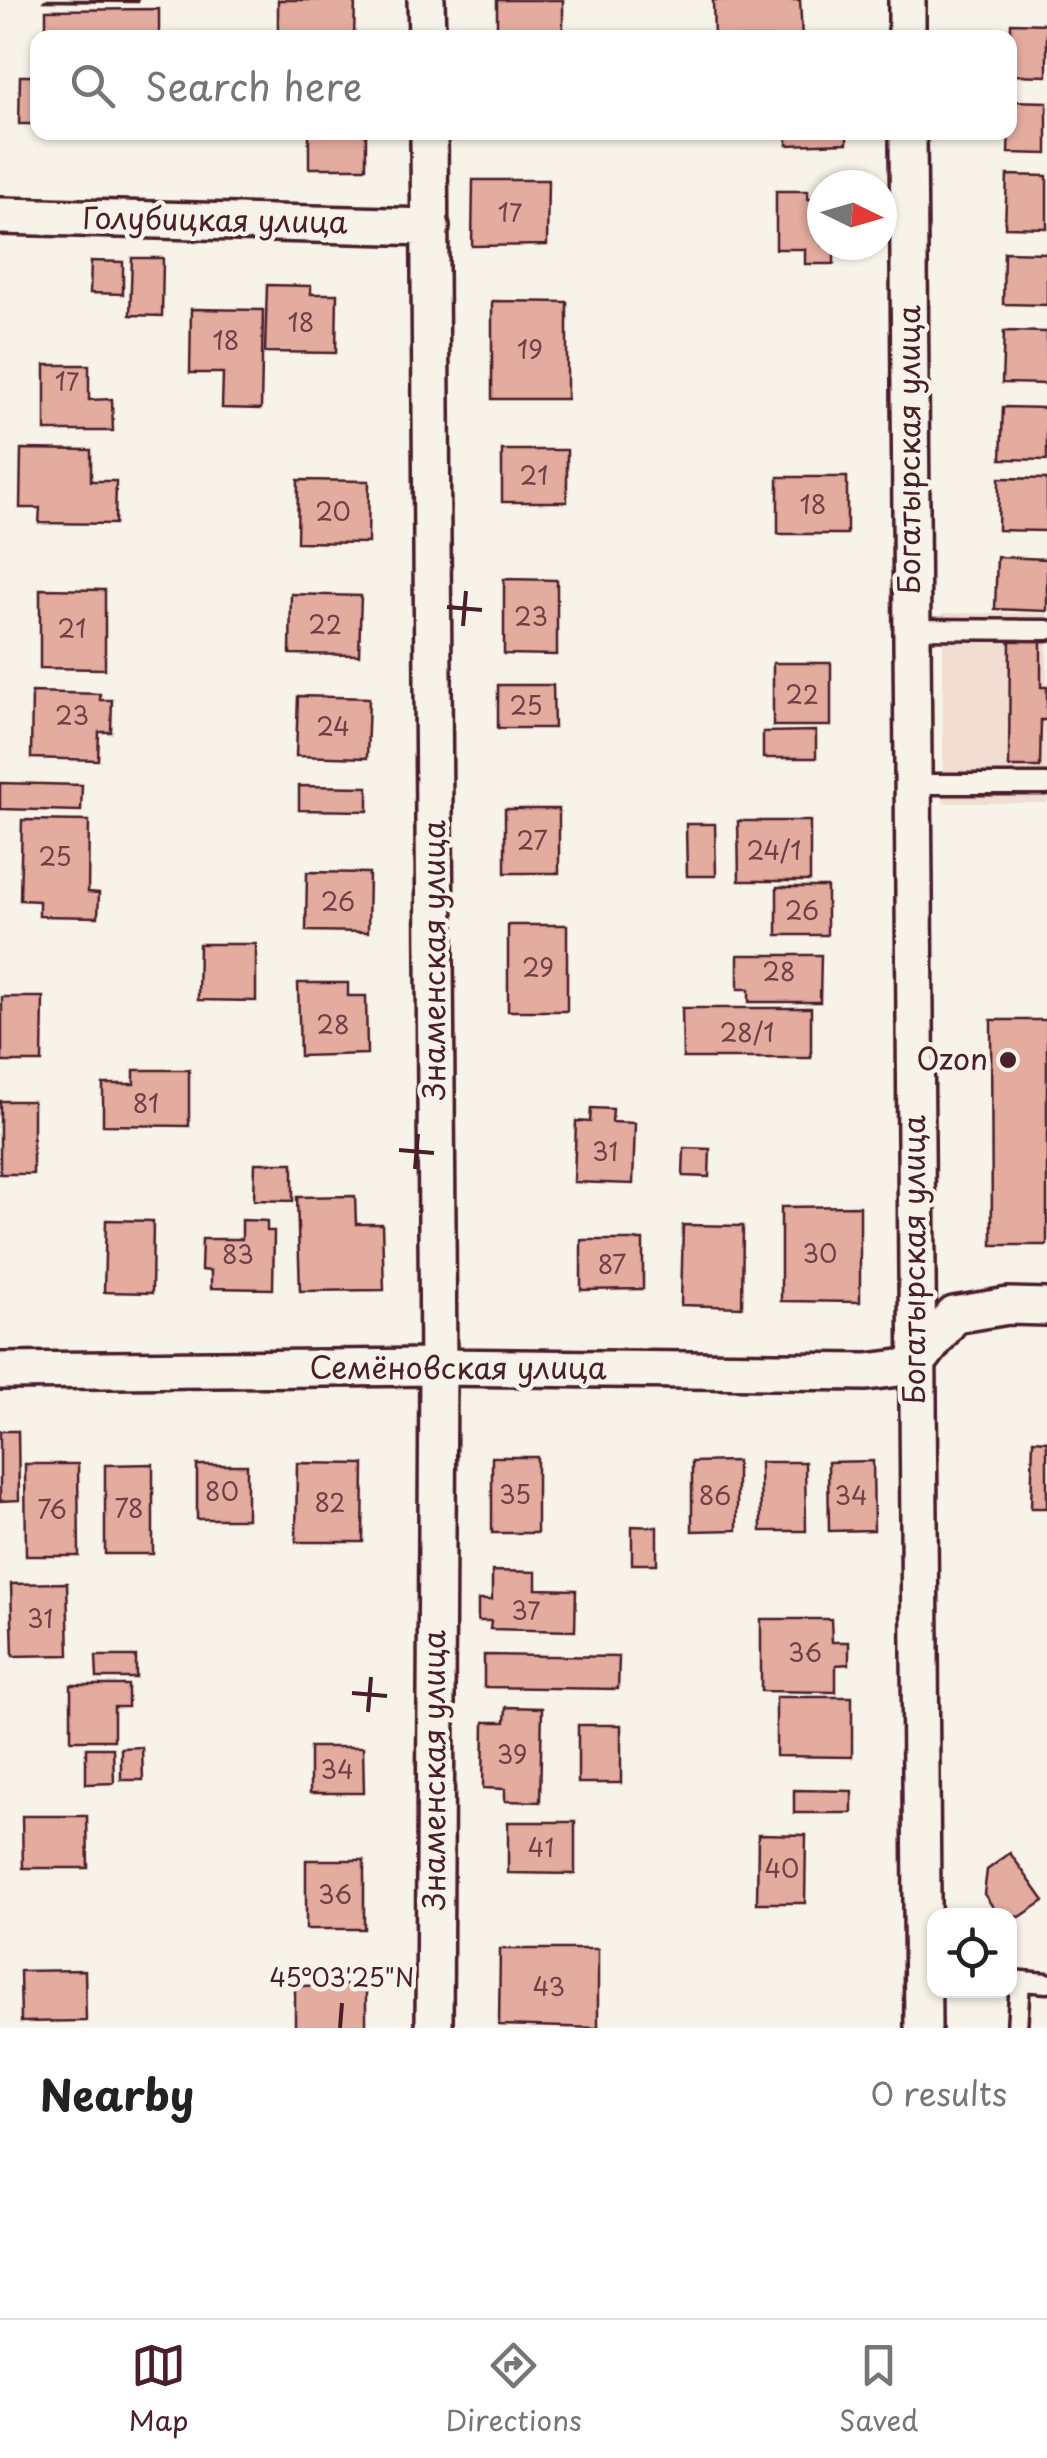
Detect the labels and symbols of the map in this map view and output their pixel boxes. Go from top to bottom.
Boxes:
north arrow [807,170,897,260]
house number: 17 [498,193,522,231]
street label: Голубицкая улица [82,194,348,243]
house number: 18 [288,303,314,341]
street label: Богатырская улица [885,305,930,595]
house number: 18 [213,321,239,359]
house number: 19 [517,330,543,368]
house number: 17 [55,362,79,400]
house number: 21 [520,456,548,494]
house number: 18 [800,485,826,523]
house number: 20 [315,492,351,530]
house number: 23 [514,597,548,635]
house number: 22 [308,605,342,643]
house number: 21 [58,609,86,647]
house number: 22 [785,675,819,713]
house number: 25 [509,686,543,724]
house number: 23 [55,696,89,734]
house number: 24 [316,707,350,745]
street label: Знаменская улица [410,820,455,1101]
house number: 27 [516,821,548,859]
house number: 24/1 [746,831,802,869]
house number: 25 [38,837,72,875]
house number: 26 [321,882,355,920]
house number: 26 [785,891,819,929]
house number: 29 [522,948,554,986]
house number: 28 [762,952,796,990]
house number: 28 [316,1005,350,1043]
house number: 28/1 [720,1013,774,1051]
place label: Ozon [916,1035,988,1080]
marker: Ozon [997,1049,1019,1071]
house number: 81 [133,1084,159,1122]
street label: Богатырская улица [890,1115,935,1405]
house number: 31 [592,1132,618,1170]
house number: 30 [803,1234,837,1272]
house number: 83 [222,1235,254,1273]
house number: 87 [598,1245,626,1283]
street label: Семёновская улица [309,1344,607,1389]
house number: 80 [205,1472,239,1510]
house number: 35 [499,1475,531,1513]
house number: 86 [699,1476,731,1514]
house number: 34 [834,1476,868,1514]
house number: 82 [314,1483,346,1521]
house number: 78 [114,1489,144,1527]
house number: 76 [37,1490,67,1528]
house number: 37 [511,1591,541,1629]
house number: 31 [27,1599,53,1637]
street label: Знаменская улица [410,1630,455,1911]
house number: 36 [788,1633,822,1671]
house number: 39 [497,1735,527,1773]
house number: 34 [320,1750,354,1788]
house number: 41 [528,1828,554,1866]
house number: 40 [765,1849,799,1887]
house number: 36 [318,1875,352,1913]
text: 45°03'25"N [270,1958,414,1996]
house number: 43 [533,1967,565,2005]

